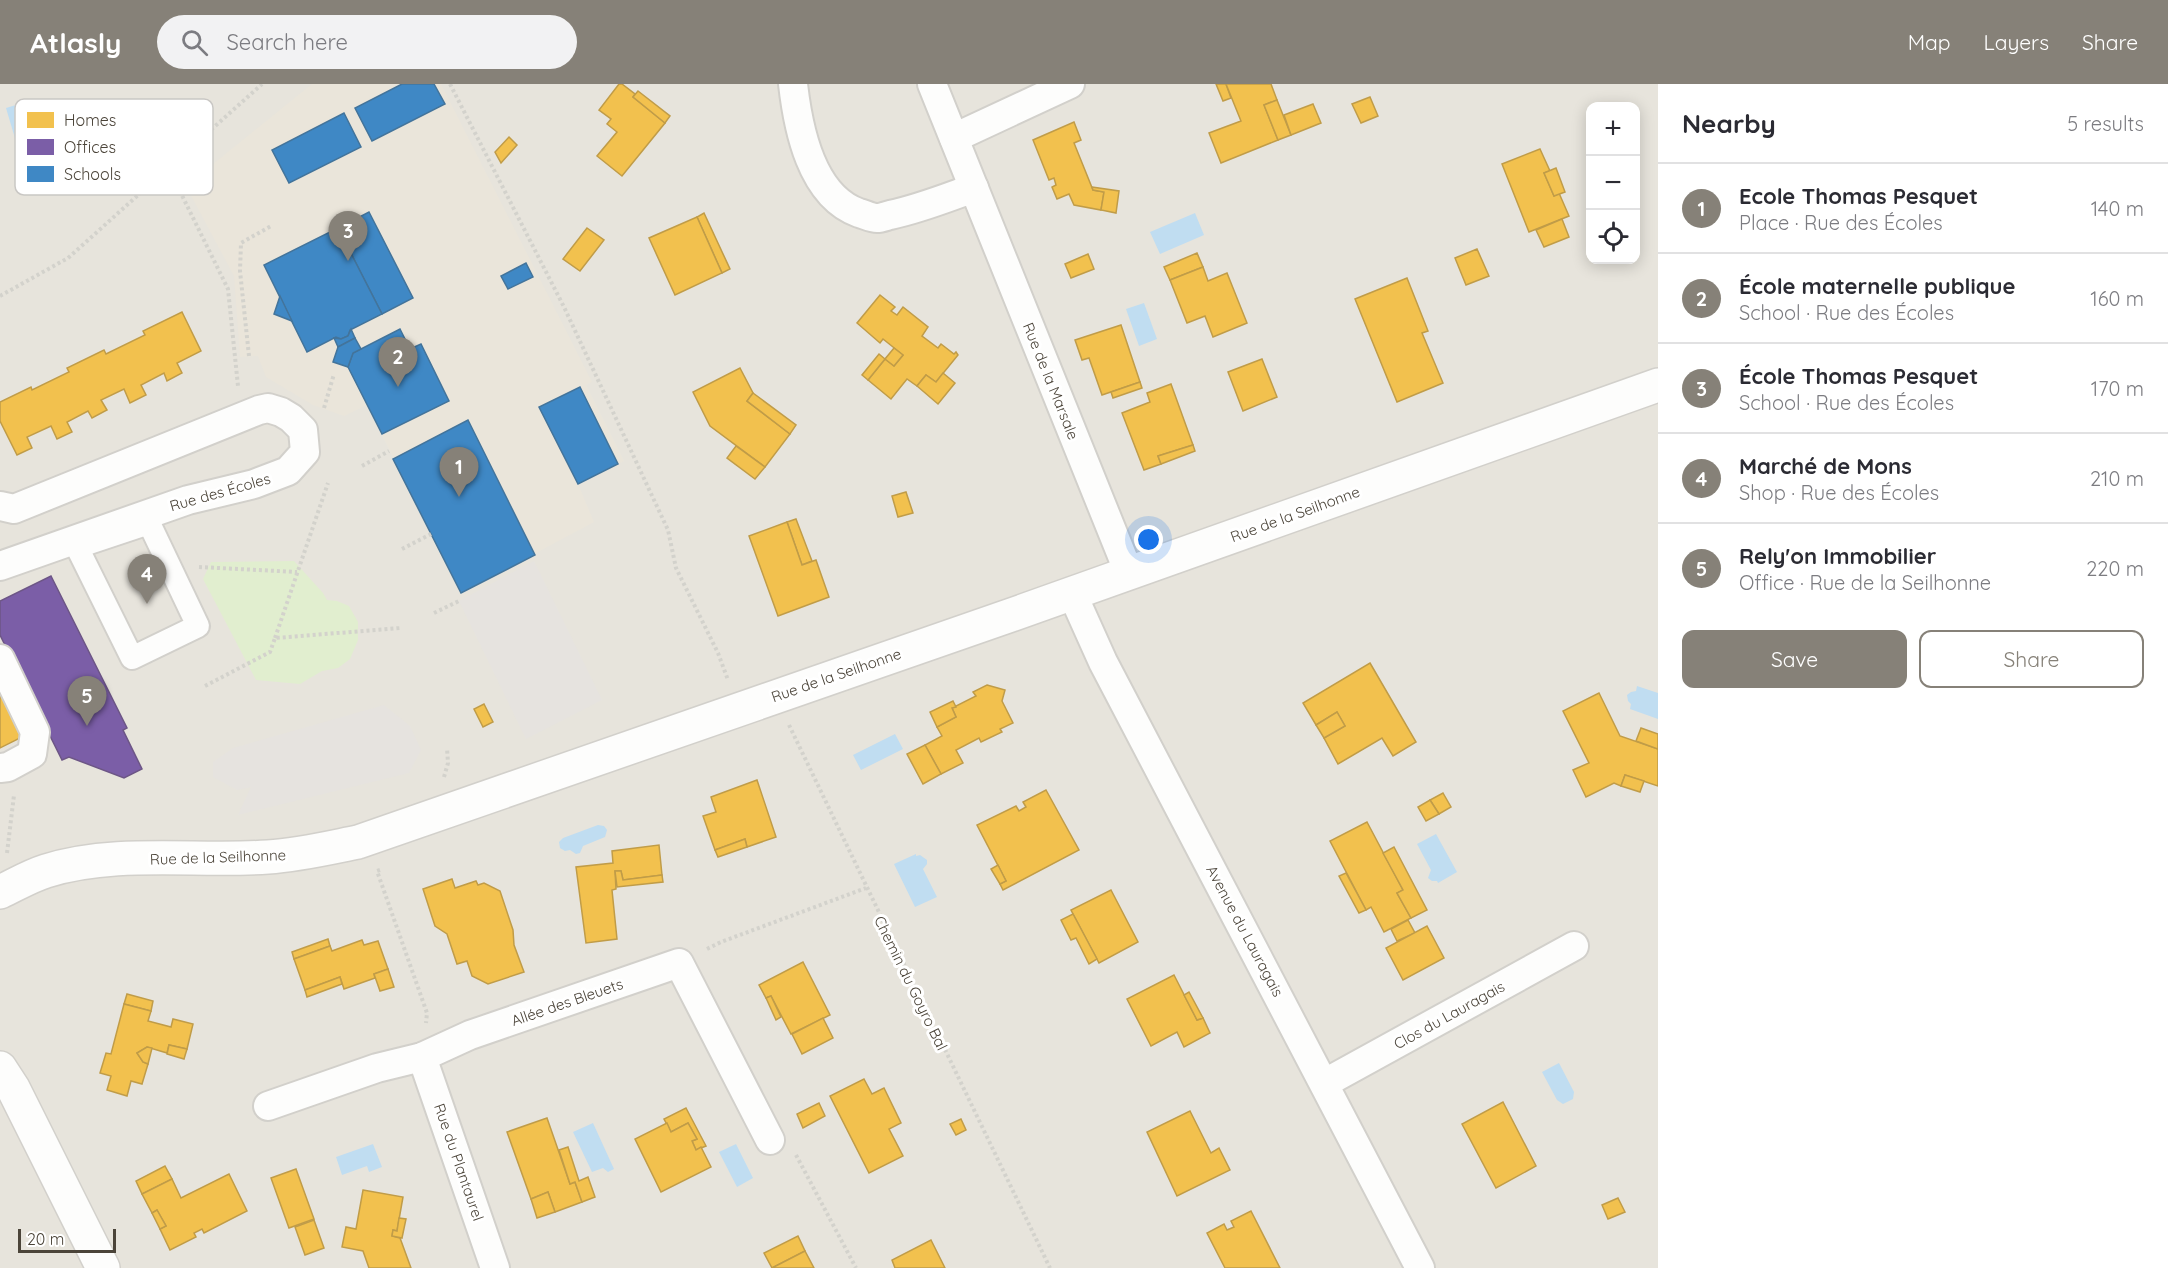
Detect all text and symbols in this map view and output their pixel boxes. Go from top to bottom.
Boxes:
search box [157,15,577,69]
text: Atlasly [30,25,121,60]
icon: search [178,26,211,59]
text: Search here [226,28,348,56]
text: Map [1908,29,1951,55]
text: Layers [1984,29,2049,55]
text: Share [2082,29,2138,55]
legend [15,99,213,195]
map controls [1586,102,1640,264]
button: + [1586,102,1640,156]
text: Nearby [1682,107,1776,140]
text: Homes [64,110,116,130]
text: 5 results [2067,111,2144,136]
text: Offices [64,137,116,157]
button: − [1586,156,1640,210]
text: Schools [64,164,121,184]
text: Ecole Thomas Pesquet [1739,182,1978,210]
text: 1 [1698,196,1705,221]
text: 140 m [2091,196,2144,221]
button: locate [1586,210,1640,264]
text: Place · Rue des Écoles [1739,210,1943,235]
pin: 3 [328,212,368,261]
text: École maternelle publique [1739,272,2015,300]
text: 2 [1696,286,1707,311]
text: 160 m [2090,286,2144,311]
text: School · Rue des Écoles [1739,300,1954,325]
street label: Rue de la Marsale [1019,320,1083,442]
pin: 2 [378,338,418,387]
text: École Thomas Pesquet [1739,362,1978,390]
text: 3 [1696,376,1707,401]
text: 170 m [2091,376,2144,401]
text: School · Rue des Écoles [1739,390,1954,415]
pin: 1 [440,448,478,497]
text: Marché de Mons [1739,452,1912,480]
text: 4 [1696,466,1707,491]
text: 210 m [2090,466,2144,491]
street label: Rue des Écoles [167,469,273,515]
text: Shop · Rue des Écoles [1739,480,1939,505]
street label: Rue de la Seilhonne [1228,482,1362,546]
your location [1134,525,1163,554]
text: Rely'on Immobilier [1739,542,1936,570]
pin: 4 [128,554,166,604]
text: 5 [1696,556,1707,581]
text: 220 m [2086,556,2144,581]
text: Office · Rue de la Seilhonne [1739,570,1991,595]
button: Save [1682,630,1907,688]
button: Share [1919,630,2144,688]
street label: Rue de la Seilhonne [768,644,904,706]
pin: 5 [68,676,106,726]
street label: Rue de la Seilhonne [150,845,286,869]
street label: Avenue du Lauragais [1202,862,1288,1000]
street label: Chemin du Goyro Bal [870,913,952,1053]
street label: Allée des Bleuets [509,974,625,1030]
street label: Clos du Lauragais [1390,977,1508,1053]
street label: Rue du Plantaurel [430,1101,488,1223]
scale bar [18,1226,116,1254]
text: 20 m [27,1229,64,1249]

